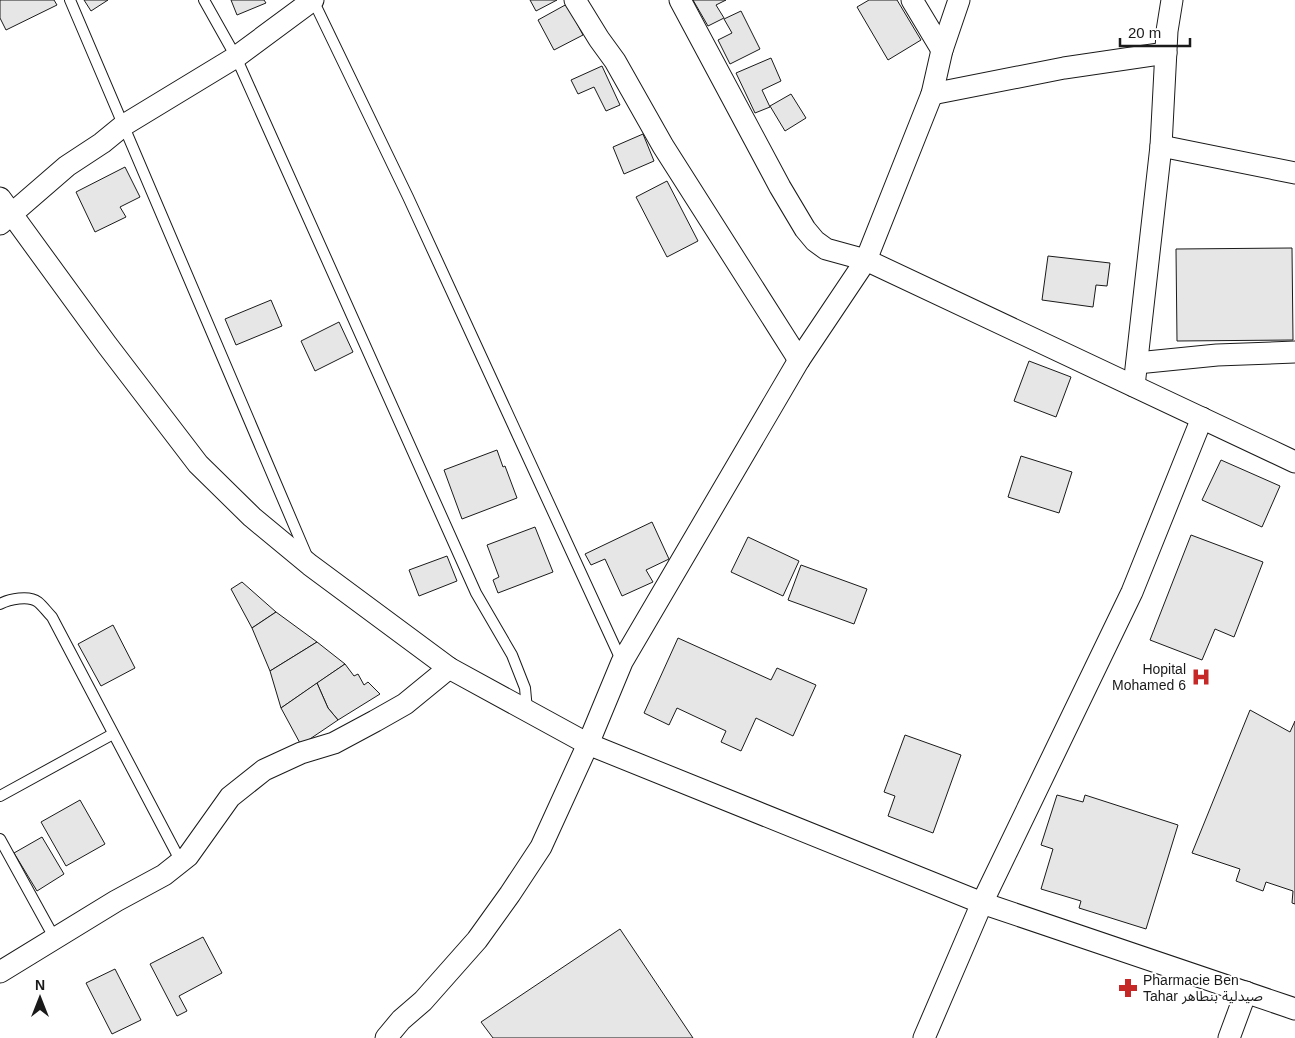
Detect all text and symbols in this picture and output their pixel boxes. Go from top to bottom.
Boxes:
scale bar [1120,15,1190,47]
text: 20 m [1128,24,1161,41]
place label: Hopital Mohamed 6 [1112,661,1186,693]
hospital icon: Hopital Mohamed 6 [1190,666,1212,688]
place label: Pharmacie Ben Tahar صيدلية بنطاهر [1143,972,1263,1005]
north arrow [15,973,65,1023]
text: N [35,977,45,993]
pharmacy icon: Pharmacie Ben Tahar صيدلية بنطاهر [1117,977,1139,999]

